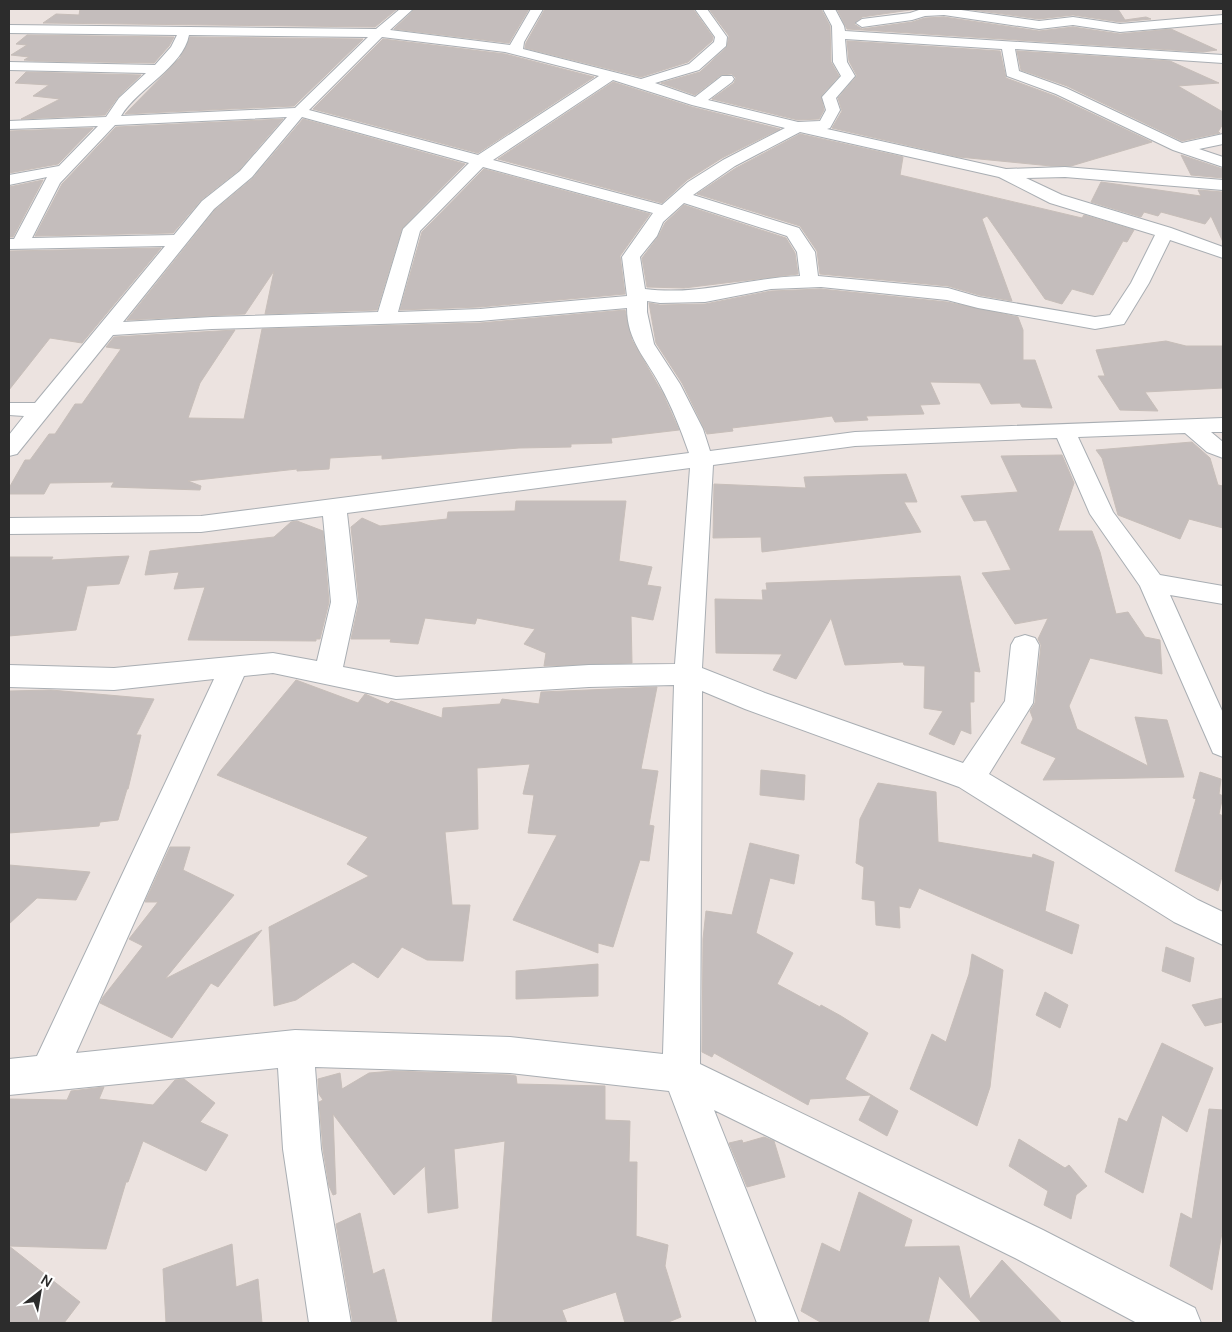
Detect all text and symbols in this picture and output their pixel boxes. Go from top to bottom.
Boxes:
north arrow [15,1267,65,1317]
text: N [38,1270,56,1291]

